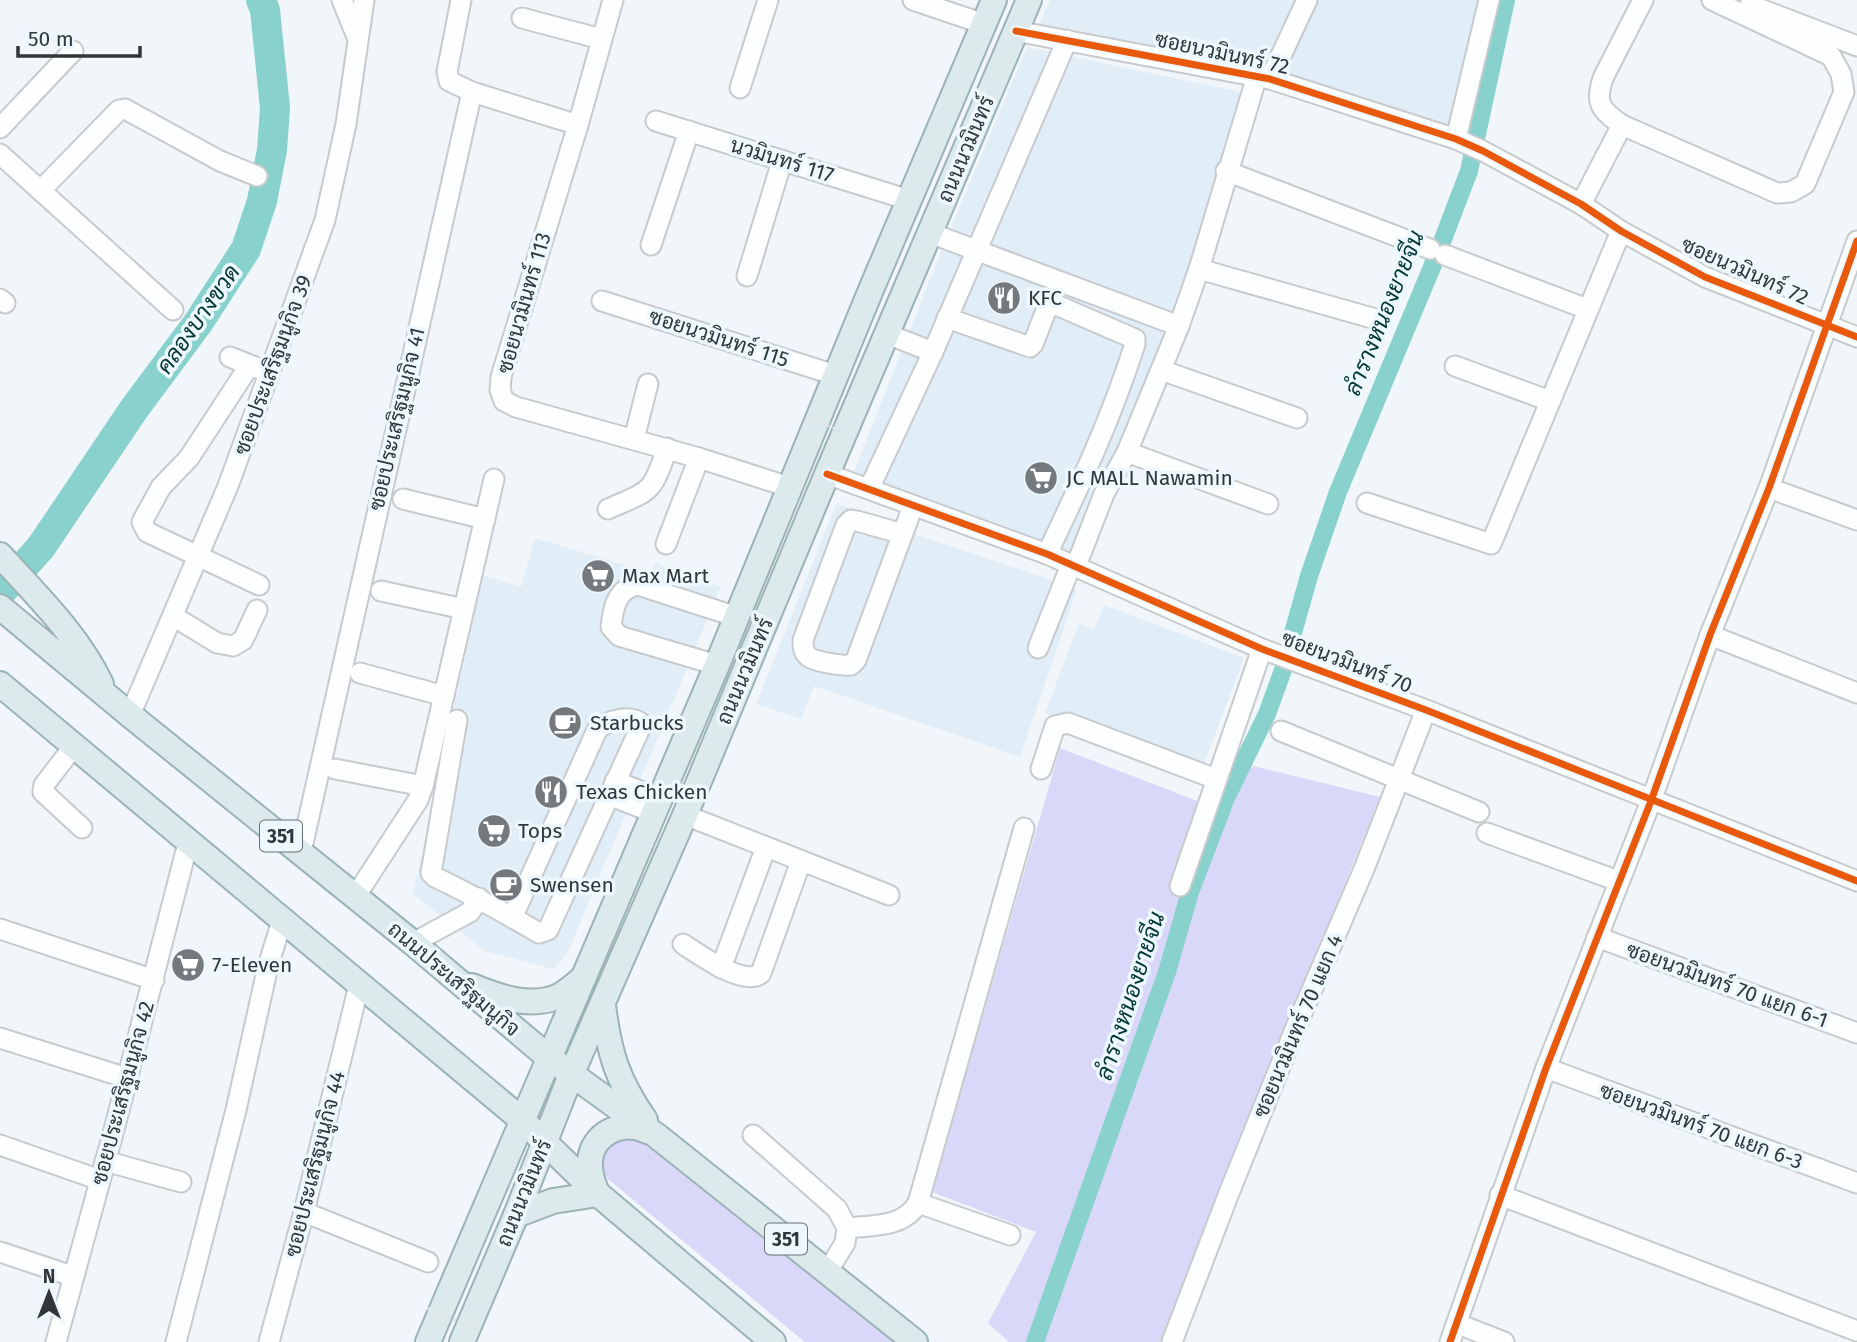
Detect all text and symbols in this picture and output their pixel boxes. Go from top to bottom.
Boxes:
scale bar [18,14,140,58]
street label: ซอยนวมินทร์ 72 [1152,25,1292,80]
text: 50 m [28,26,74,52]
street label: ถนนนวมินทร์ [931,91,1000,206]
street label: นวมินทร์ 117 [727,131,837,188]
water label: ลำรางหนองยายจีน [1337,226,1430,400]
street label: ซอยนวมินทร์ 113 [490,229,557,377]
street label: ซอยนวมินทร์ 72 [1677,230,1813,311]
water label: คลองบางขวด [150,259,246,379]
street label: ซอยประเสริฐมนูกิจ 39 [228,272,319,459]
restaurant icon: KFC [985,279,1023,317]
place label: KFC [1028,285,1062,311]
street label: ซอยนวมินทร์ 115 [646,302,793,373]
street label: ซอยประเสริฐมนูกิจ 41 [363,325,433,514]
supermarket icon: JC MALL Nawamin [1022,459,1060,497]
place label: JC MALL Nawamin [1066,465,1233,491]
supermarket icon: Max Mart [579,557,617,595]
place label: Max Mart [622,563,709,589]
street label: ถนนนวมินทร์ [710,613,779,728]
street label: ซอยนวมินทร์ 70 [1278,624,1416,699]
cafe icon: Starbucks [546,704,584,742]
place label: Starbucks [590,710,684,736]
restaurant icon: Texas Chicken [532,773,570,811]
place label: Texas Chicken [576,779,708,805]
supermarket icon: Tops [475,812,513,850]
place label: Tops [518,818,562,844]
road number: 351 [260,820,302,852]
cafe icon: Swensen [487,866,525,904]
place label: Swensen [530,872,614,898]
water label: ลำรางหนองยายจีน [1089,908,1171,1084]
street label: ถนนประเสริฐมนูกิจ [381,916,525,1043]
street label: ซอยนวมินทร์ 70 แยก 4 [1247,930,1348,1122]
street label: ซอยนวมินทร์ 70 แยก 6-1 [1623,935,1832,1034]
supermarket icon: 7-Eleven [169,946,207,984]
place label: 7-Eleven [212,952,292,978]
street label: ซอยประเสริฐมนูกิจ 42 [86,998,162,1188]
street label: ซอยประเสริฐมนูกิจ 44 [279,1068,353,1260]
street label: ซอยนวมินทร์ 70 แยก 6-3 [1596,1076,1806,1175]
street label: ถนนนวมินทร์ [490,1135,557,1250]
road number: 351 [765,1224,807,1254]
north arrow [14,1258,84,1328]
text: N [43,1265,55,1288]

